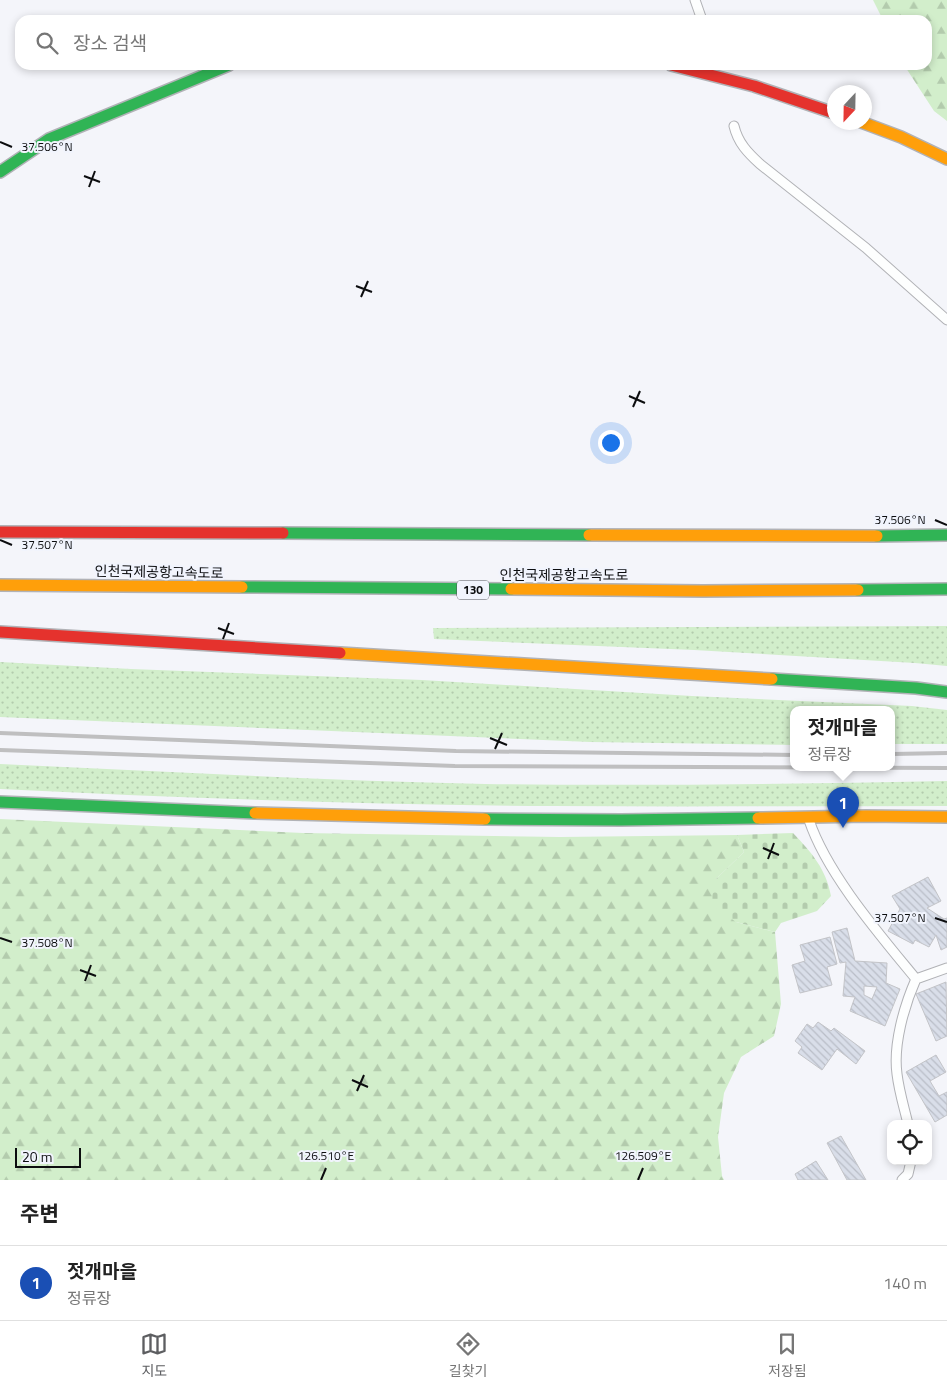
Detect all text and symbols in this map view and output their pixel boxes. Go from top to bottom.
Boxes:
search box [15,15,932,70]
text: 장소 검색 [73,28,147,57]
icon: search [33,29,61,57]
north arrow [827,85,872,130]
text: 37.506°N [21,137,73,156]
your location [598,430,624,456]
text: 37.506°N [874,510,926,529]
text: 37.507°N [21,535,73,554]
street label: 인천국제공항고속도로 [94,560,224,583]
street label: 인천국제공항고속도로 [500,564,629,585]
road number: 130 [457,580,489,600]
popup [790,706,895,771]
text: 젓개마을 [808,712,877,741]
text: 정류장 [808,742,852,766]
pin: 1 [827,787,859,828]
text: 37.507°N [874,908,926,927]
text: 37.508°N [21,933,73,952]
map controls [887,1120,932,1165]
button: locate [887,1120,932,1165]
scale bar [15,1145,81,1168]
text: 20 m [22,1146,52,1167]
text: 126.510°E [298,1146,354,1165]
text: 126.509°E [615,1146,671,1165]
text: 주변 [20,1197,59,1229]
text: 젓개마을 [67,1256,137,1285]
text: 1 [32,1271,40,1295]
text: 140 m [883,1271,927,1295]
text: 정류장 [67,1286,111,1310]
tab: 지도 [140,1330,168,1381]
tab: 길찾기 [449,1330,487,1381]
tab: 저장됨 [768,1330,807,1381]

